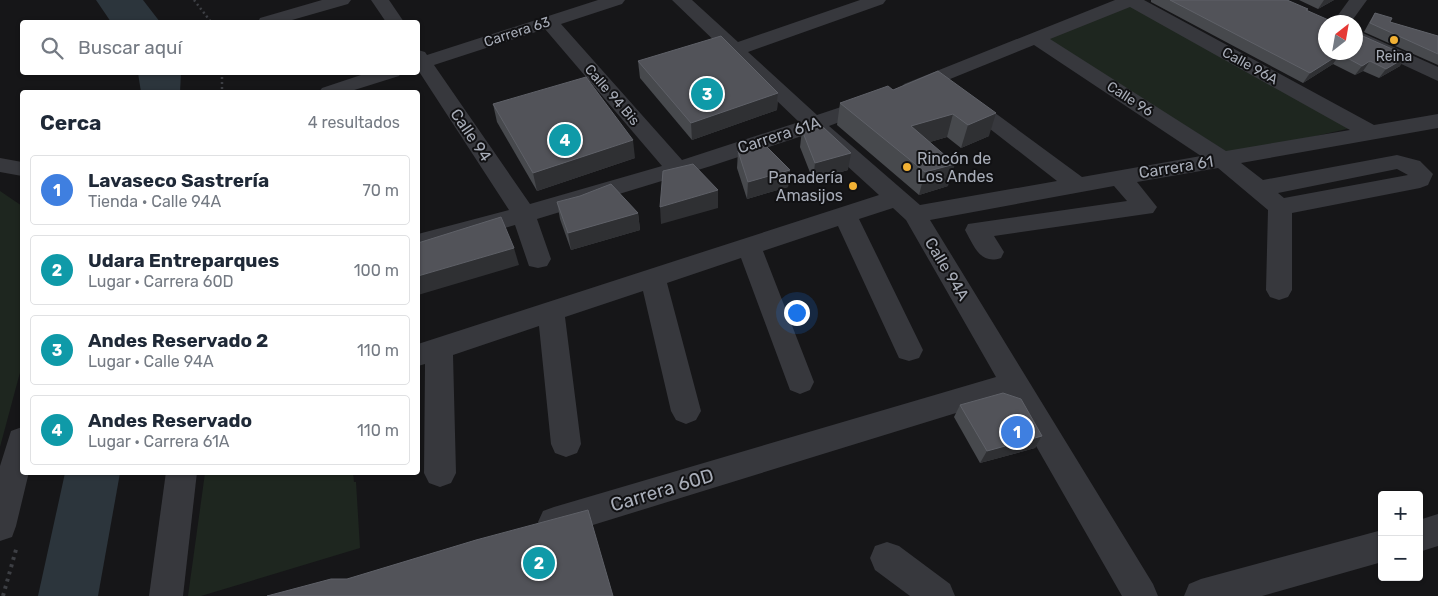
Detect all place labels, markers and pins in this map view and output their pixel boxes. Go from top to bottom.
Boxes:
marker: Reina [1388,34,1400,46]
place label: Reina [1376,48,1412,65]
pin: 3 [691,75,723,113]
pin: 4 [549,121,581,159]
place label: Rincón de Los Andes [917,149,994,186]
marker: Rincón de Los Andes [901,161,913,173]
place label: Panadería Amasijos [768,168,843,205]
marker: Panadería Amasijos [847,180,859,192]
pin: 1 [1001,413,1033,451]
pin: 2 [523,544,555,582]

